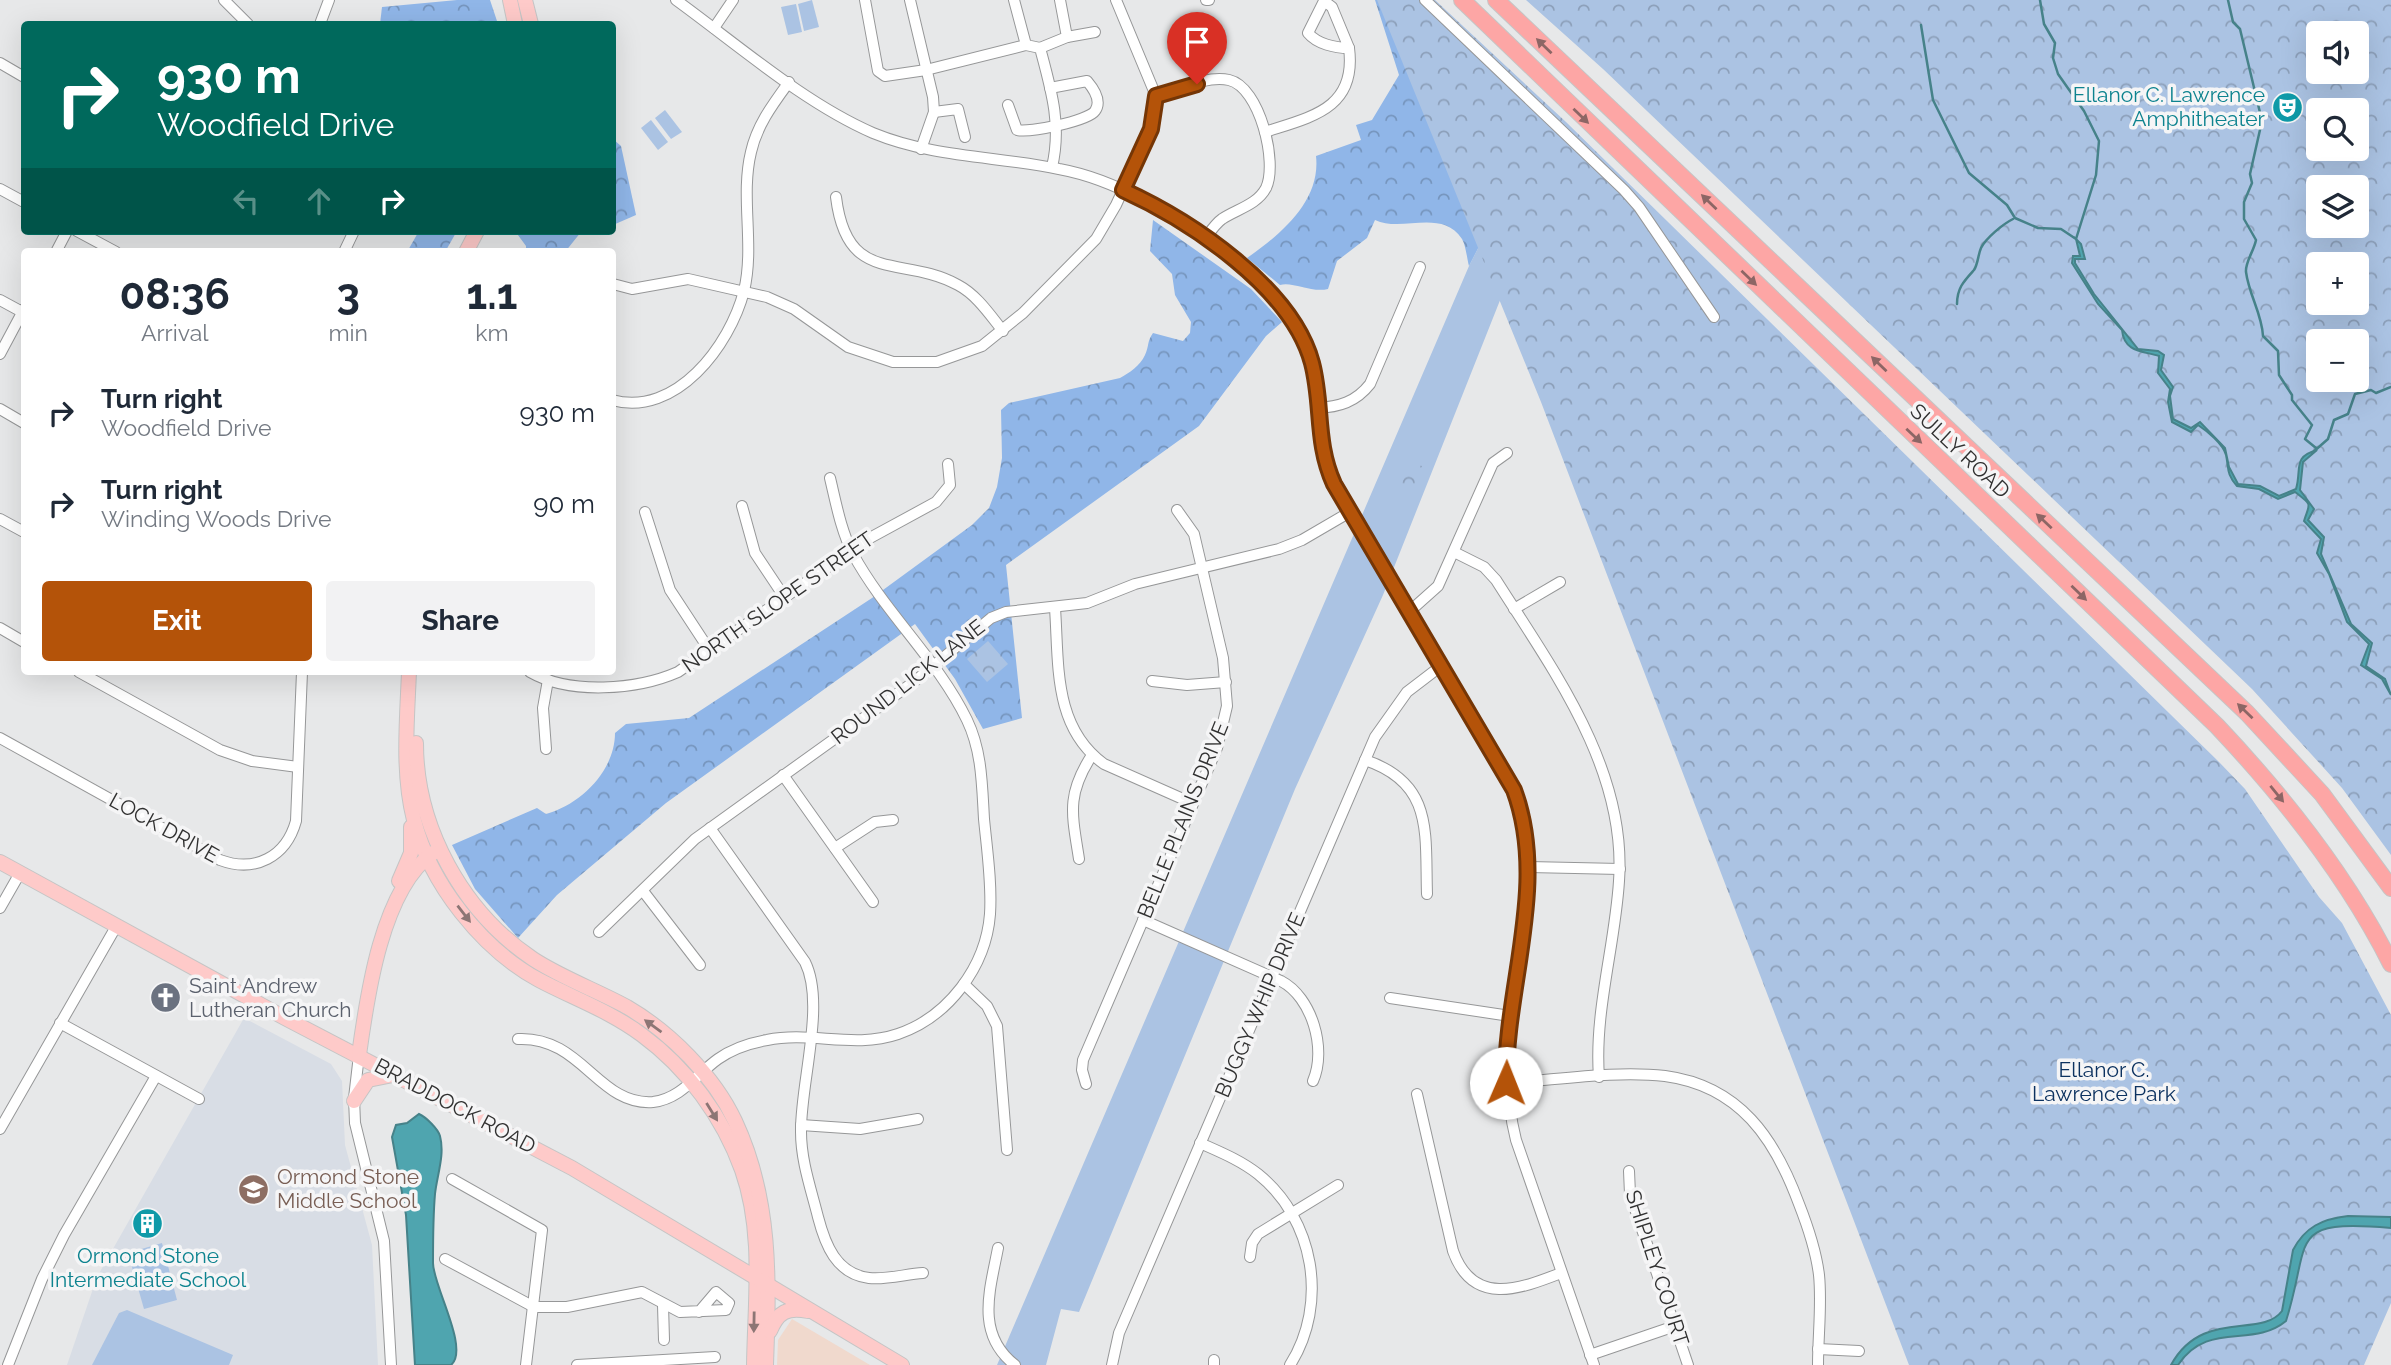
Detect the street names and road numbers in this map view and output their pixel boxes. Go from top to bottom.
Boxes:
street label: SULLY ROAD [1905,398,2015,503]
street label: NORTH SLOPE STREET [677,526,878,677]
street label: ROUND LICK LANE [826,614,989,749]
street label: BELLE PLAINS DRIVE [1132,718,1233,922]
street label: LOCK DRIVE [105,787,223,868]
street label: BUGGY WHIP DRIVE [1209,909,1310,1101]
street label: BRADDOCK ROAD [370,1053,540,1159]
street label: SHIPLEY COURT [1621,1187,1694,1349]

